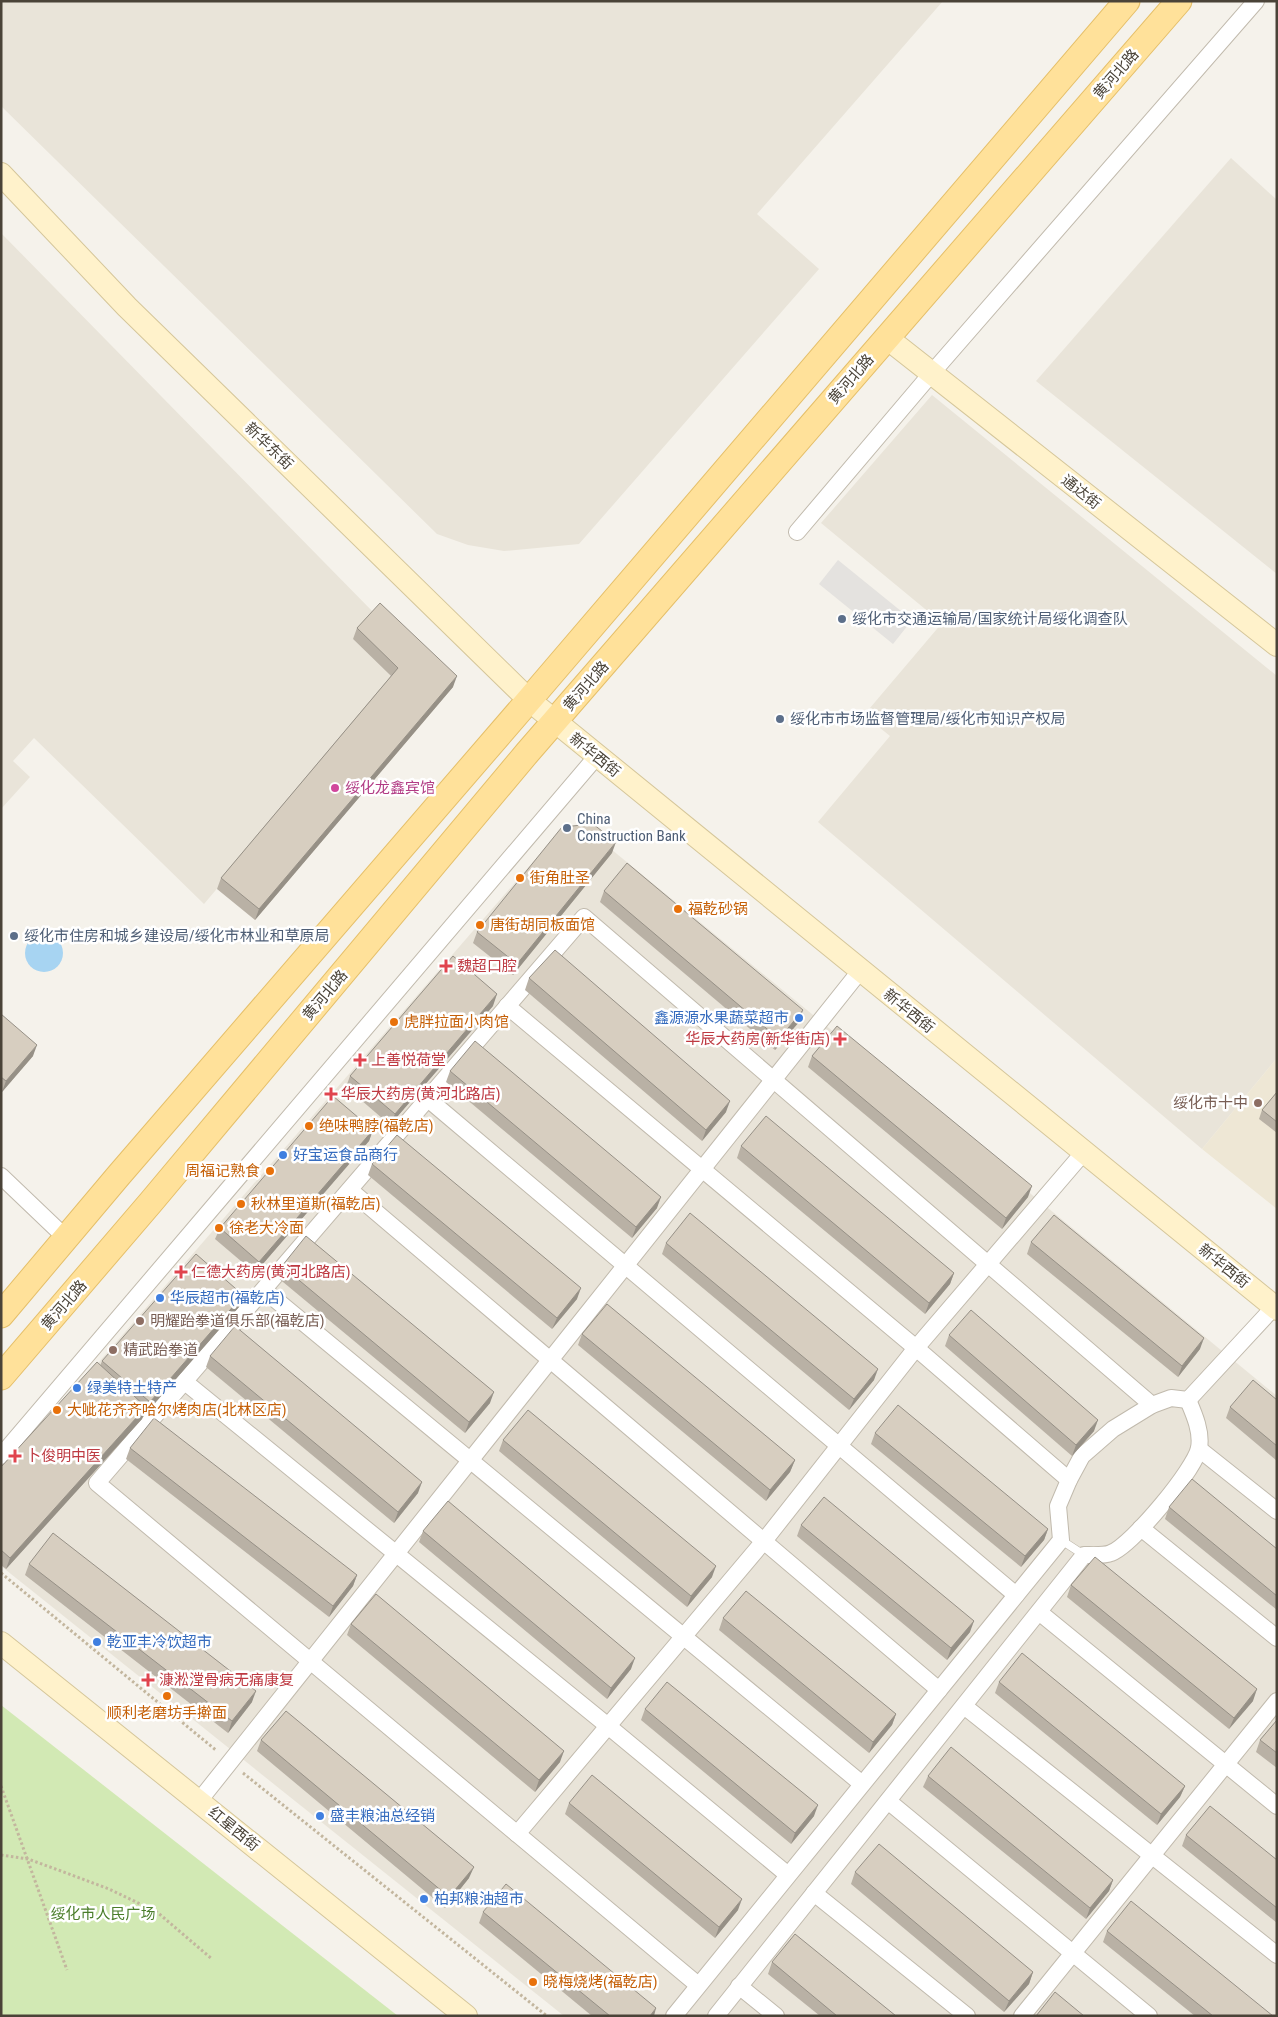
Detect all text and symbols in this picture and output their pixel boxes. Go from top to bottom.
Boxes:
street label: 黄河北路 [1090,45,1142,103]
street label: 黄河北路 [825,350,877,408]
street label: 新华东街 [241,419,297,473]
street label: 通达街 [1058,471,1104,513]
place label: 绥化市交通运输局/国家统计局绥化调查队 [852,610,1128,628]
marker: 绥化市交通运输局/国家统计局绥化调查队 [836,613,848,625]
street label: 黄河北路 [560,657,612,715]
place label: 绥化市市场监督管理局/绥化市知识产权局 [790,710,1066,728]
marker: 绥化市市场监督管理局/绥化市知识产权局 [774,713,786,725]
street label: 新华西街 [566,729,624,781]
place label: 绥化龙鑫宾馆 [345,779,435,797]
marker: 绥化龙鑫宾馆 [329,782,341,794]
place label: China Construction Bank [577,810,686,845]
marker: China Construction Bank [561,822,573,834]
place label: 街角肚圣 [530,869,590,887]
marker: 街角肚圣 [514,872,526,884]
place label: 福乾砂锅 [688,900,748,918]
marker: 福乾砂锅 [672,903,684,915]
place label: 唐街胡同板面馆 [490,916,595,934]
marker: 唐街胡同板面馆 [474,919,486,931]
place label: 绥化市住房和城乡建设局/绥化市林业和草原局 [24,927,330,945]
marker: 绥化市住房和城乡建设局/绥化市林业和草原局 [8,930,20,942]
place label: 魏超口腔 [457,957,517,975]
marker: 魏超口腔 [439,959,453,973]
street label: 黄河北路 [299,966,351,1024]
street label: 新华西街 [880,985,938,1037]
place label: 鑫源源水果蔬菜超市 [654,1009,789,1027]
marker: 鑫源源水果蔬菜超市 [793,1012,805,1024]
place label: 虎胖拉面小肉馆 [404,1013,509,1031]
marker: 虎胖拉面小肉馆 [388,1016,400,1028]
place label: 华辰大药房(新华街店) [686,1030,830,1048]
marker: 华辰大药房(新华街店) [834,1033,846,1045]
place label: 上善悦荷堂 [371,1051,446,1069]
marker: 上善悦荷堂 [353,1053,367,1067]
place label: 华辰大药房(黄河北路店) [341,1085,501,1103]
marker: 华辰大药房(黄河北路店) [325,1088,337,1100]
place label: 绥化市十中 [1173,1094,1248,1112]
marker: 绥化市十中 [1252,1097,1264,1109]
place label: 绝味鸭脖(福乾店) [319,1117,434,1135]
marker: 绝味鸭脖(福乾店) [303,1120,315,1132]
place label: 好宝运食品商行 [293,1146,398,1164]
marker: 好宝运食品商行 [277,1149,289,1161]
place label: 周福记熟食 [185,1162,260,1180]
marker: 周福记熟食 [264,1165,276,1177]
place label: 秋林里道斯(福乾店) [251,1195,381,1213]
marker: 秋林里道斯(福乾店) [235,1198,247,1210]
place label: 徐老大冷面 [229,1219,304,1237]
marker: 徐老大冷面 [213,1222,225,1234]
street label: 新华西街 [1195,1240,1253,1292]
place label: 仁德大药房(黄河北路店) [191,1263,351,1281]
marker: 仁德大药房(黄河北路店) [175,1266,187,1278]
street label: 黄河北路 [38,1276,90,1334]
place label: 华辰超市(福乾店) [170,1289,285,1307]
marker: 华辰超市(福乾店) [154,1292,166,1304]
place label: 明耀跆拳道俱乐部(福乾店) [150,1312,325,1330]
marker: 明耀跆拳道俱乐部(福乾店) [134,1315,146,1327]
place label: 精武跆拳道 [123,1341,198,1359]
marker: 精武跆拳道 [107,1344,119,1356]
place label: 绿美特土特产 [87,1379,177,1397]
marker: 绿美特土特产 [71,1382,83,1394]
place label: 大呲花齐齐哈尔烤肉店(北林区店) [67,1401,287,1419]
marker: 大呲花齐齐哈尔烤肉店(北林区店) [51,1404,63,1416]
place label: 卜俊明中医 [26,1447,101,1465]
marker: 卜俊明中医 [8,1449,22,1463]
place label: 乾亚丰冷饮超市 [107,1633,212,1651]
marker: 乾亚丰冷饮超市 [91,1636,103,1648]
place label: 漮淞漟骨病无痛康复 [159,1671,294,1689]
marker: 漮淞漟骨病无痛康复 [141,1673,155,1687]
marker: 顺利老磨坊手擀面 [161,1690,173,1702]
place label: 顺利老磨坊手擀面 [107,1704,227,1722]
street label: 红星西街 [205,1803,263,1855]
place label: 盛丰粮油总经销 [330,1807,435,1825]
marker: 盛丰粮油总经销 [314,1810,326,1822]
place label: 柏邦粮油超市 [434,1890,524,1908]
marker: 柏邦粮油超市 [418,1893,430,1905]
park label: 绥化市人民广场 [50,1905,156,1923]
place label: 晓梅烧烤(福乾店) [543,1973,658,1991]
marker: 晓梅烧烤(福乾店) [527,1976,539,1988]

